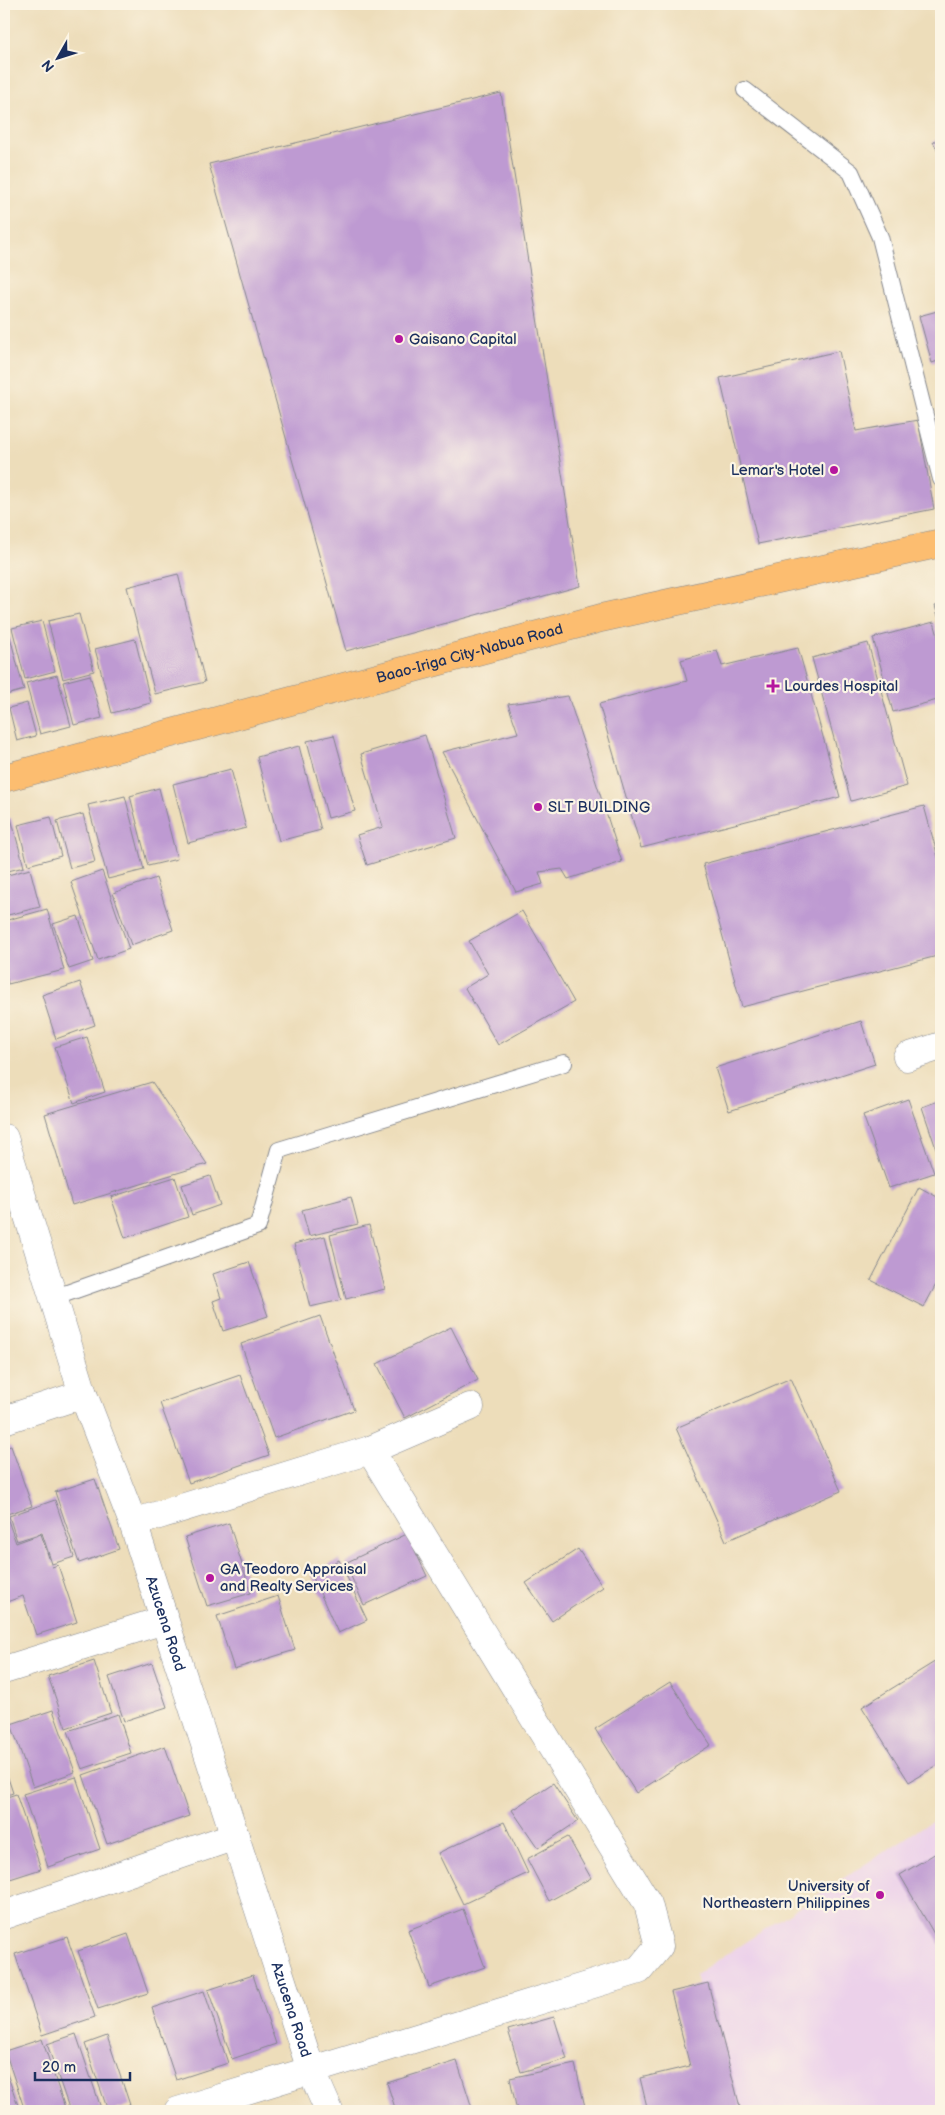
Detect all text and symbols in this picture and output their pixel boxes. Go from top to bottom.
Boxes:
north arrow [32,32,82,82]
text: N [38,56,58,75]
place label: Gaisano Capital [409,330,517,349]
marker: Gaisano Capital [393,333,405,345]
place label: Lemar's Hotel [731,461,824,480]
marker: Lemar's Hotel [828,464,840,476]
street label: Baao-Iriga City-Nabua Road [374,619,565,687]
place label: Lourdes Hospital [784,677,898,696]
marker: Lourdes Hospital [766,679,780,693]
place label: SLT BUILDING [548,798,650,817]
marker: SLT BUILDING [532,801,544,813]
place label: GA Teodoro Appraisal and Realty Services [220,1560,366,1596]
marker: GA Teodoro Appraisal and Realty Services [204,1572,216,1584]
street label: Azucena Road [141,1574,190,1674]
place label: University of Northeastern Philippines [702,1877,871,1913]
marker: University of Northeastern Philippines [874,1889,886,1901]
street label: Azucena Road [267,1960,316,2060]
scale bar [35,2050,130,2082]
text: 20 m [42,2058,76,2077]

